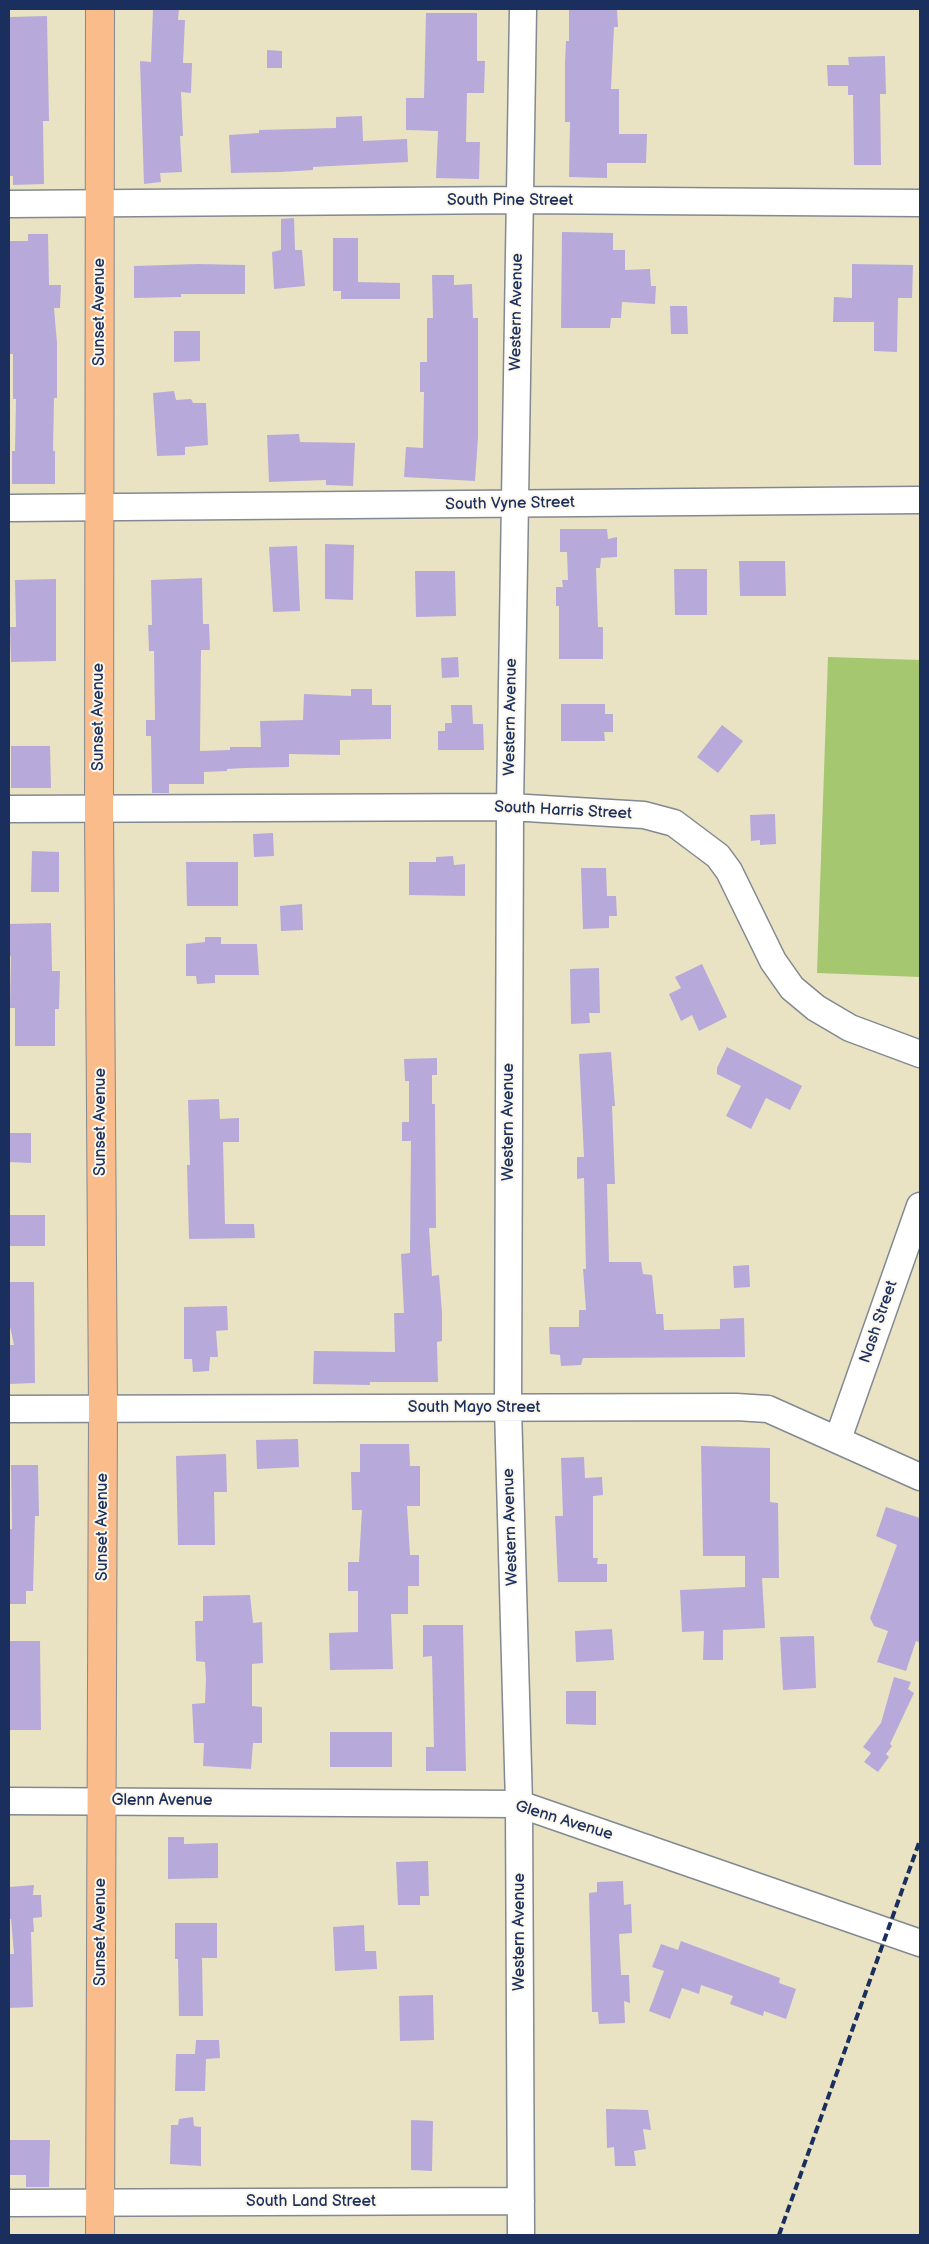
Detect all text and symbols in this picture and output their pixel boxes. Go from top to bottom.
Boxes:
street label: South Pine Street [447,191,573,211]
street label: Western Avenue [506,253,528,371]
street label: Sunset Avenue [90,258,110,366]
street label: South Vyne Street [445,493,575,515]
street label: Western Avenue [500,658,522,776]
street label: Sunset Avenue [89,663,109,771]
street label: South Harris Street [494,798,632,824]
street label: Western Avenue [499,1063,519,1181]
street label: Sunset Avenue [91,1068,111,1176]
street label: Nash Street [856,1278,902,1366]
street label: South Mayo Street [408,1398,540,1418]
street label: Western Avenue [499,1468,523,1586]
street label: Sunset Avenue [93,1473,113,1581]
street label: Glenn Avenue [111,1791,213,1811]
street label: Glenn Avenue [513,1797,615,1845]
street label: Western Avenue [510,1873,530,1991]
street label: Sunset Avenue [91,1878,111,1986]
street label: South Land Street [246,2192,376,2212]

